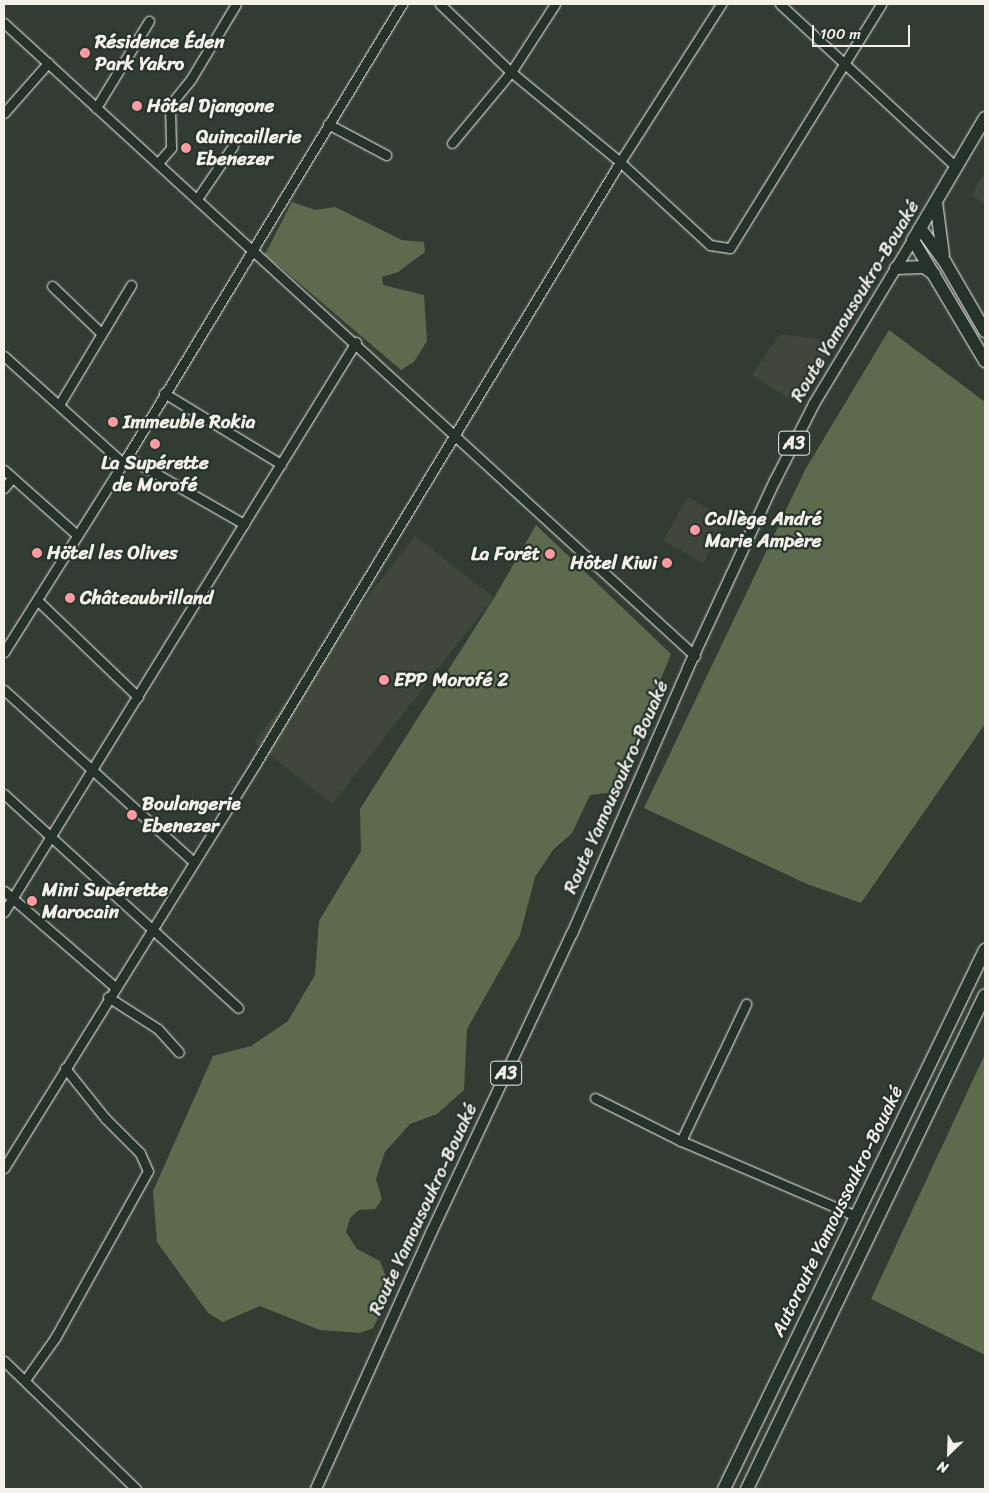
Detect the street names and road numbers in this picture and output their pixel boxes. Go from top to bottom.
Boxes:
street label: Route Yamousoukro-Bouaké [785,196,925,406]
road number: A3 [778,428,810,458]
street label: Route Yamousoukro-Bouaké [558,676,674,898]
road number: A3 [490,1058,522,1088]
street label: Autoroute Yamoussoukro-Bouaké [766,1082,908,1340]
street label: Route Yamousoukro-Bouaké [364,1099,482,1319]

